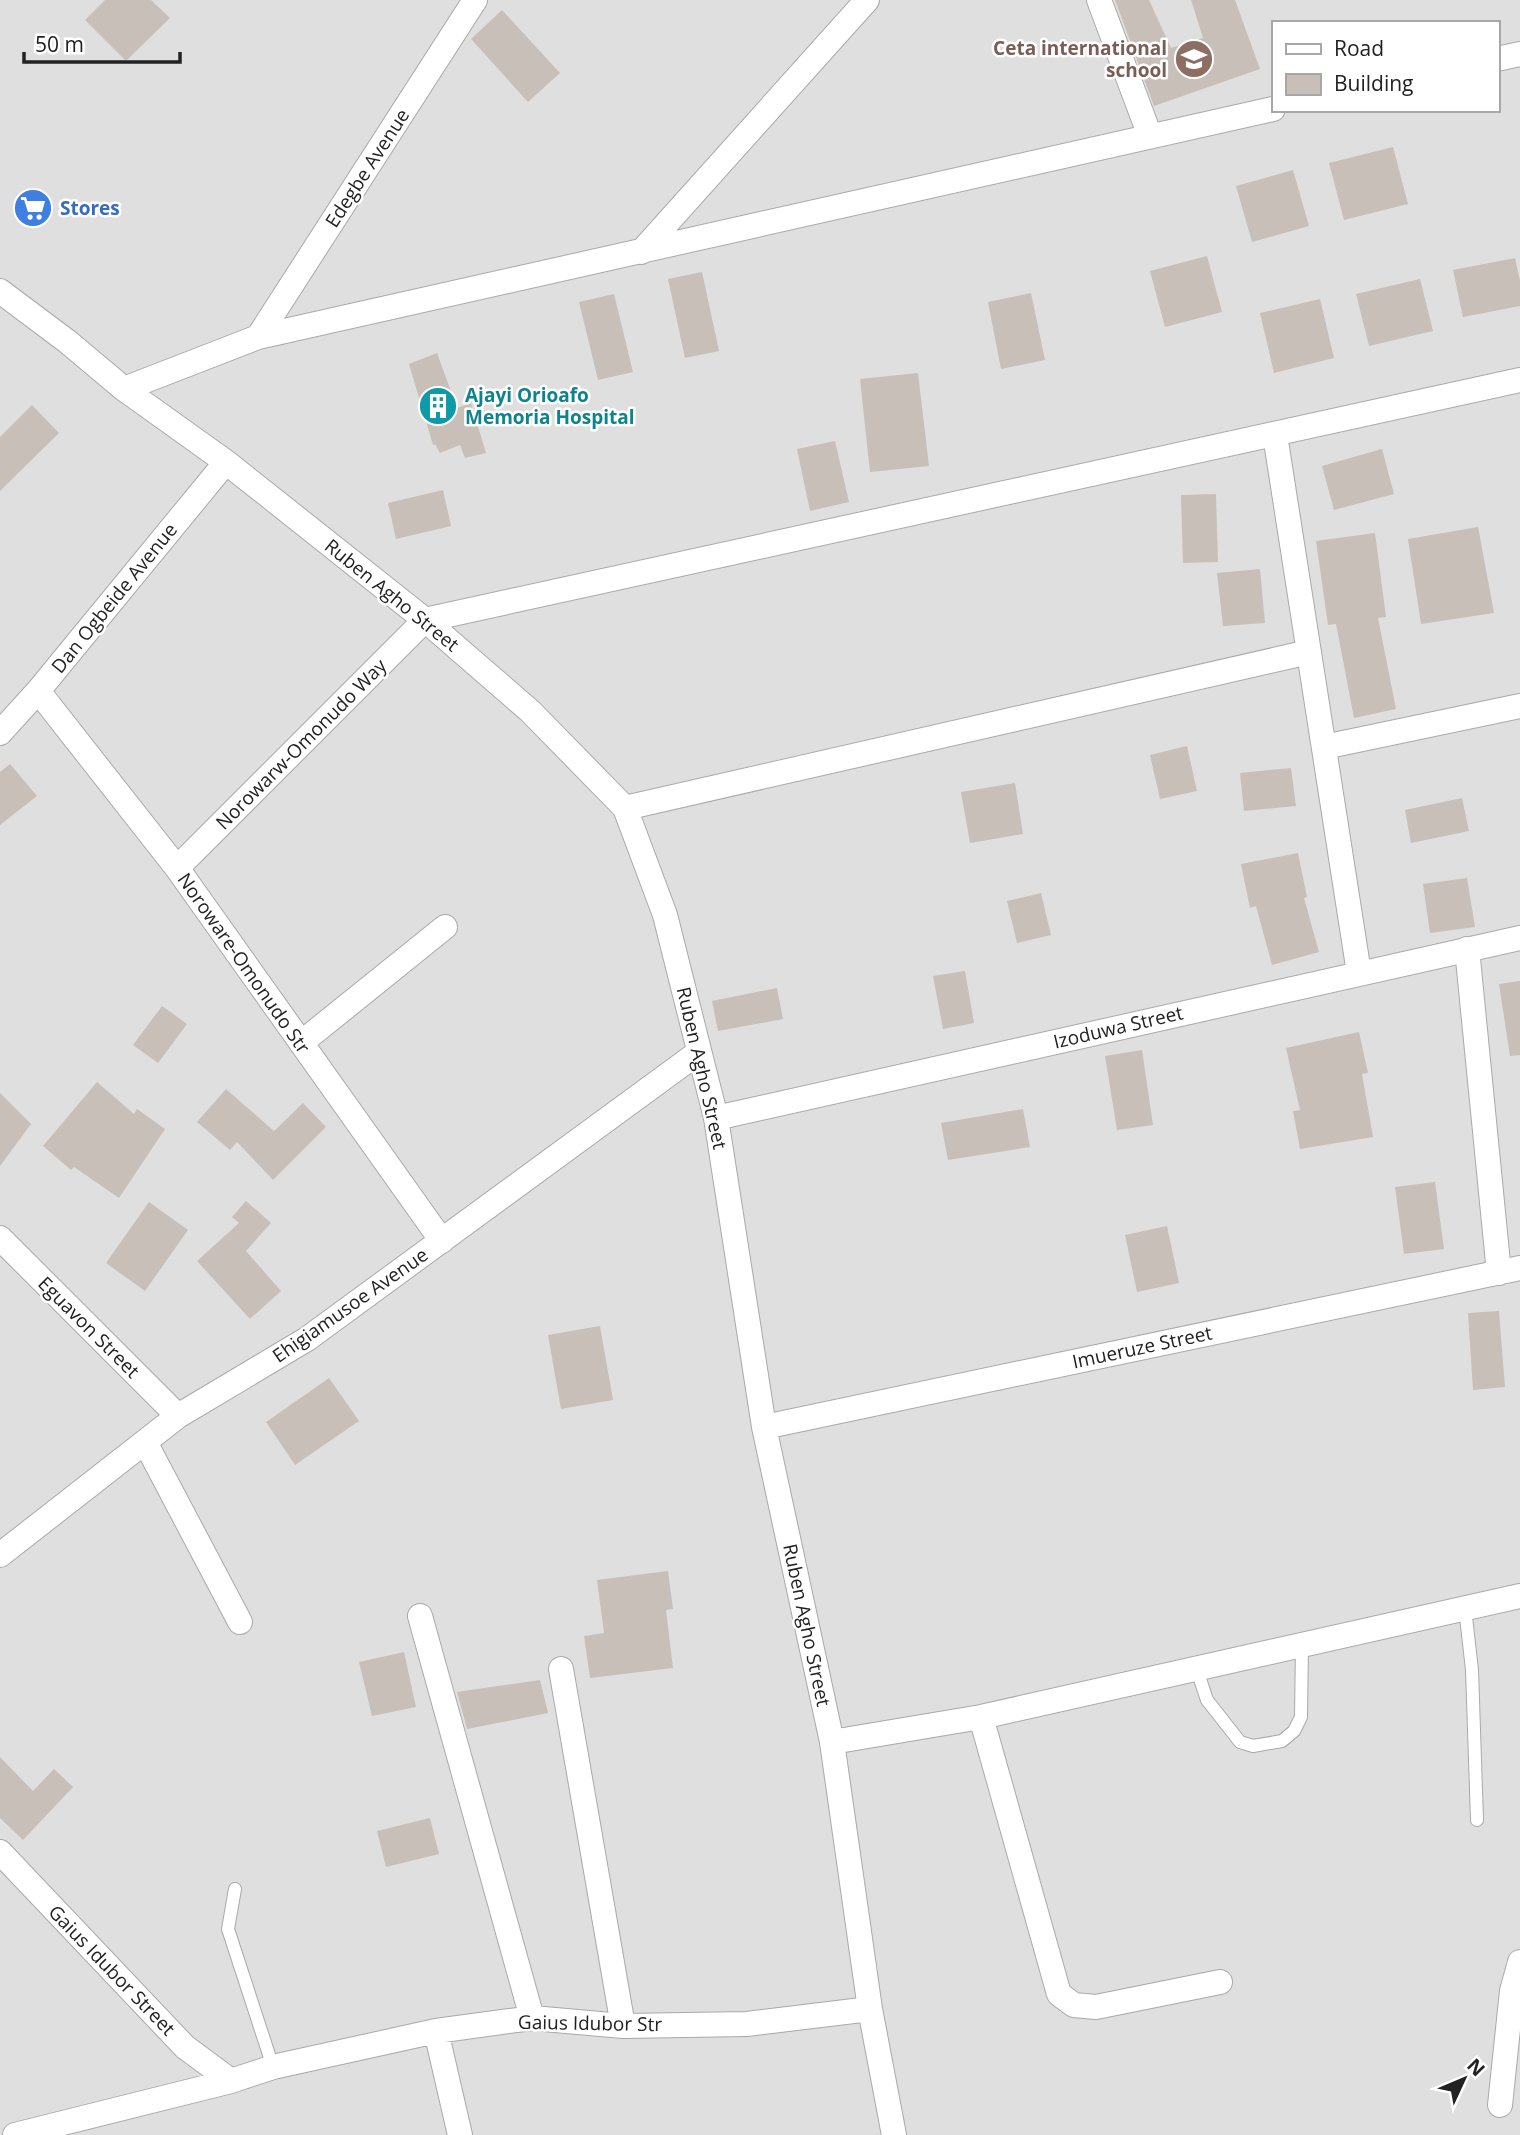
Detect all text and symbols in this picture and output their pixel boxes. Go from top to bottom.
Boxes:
scale bar [24,21,180,65]
legend [1272,21,1499,112]
text: 50 m [35,30,84,58]
text: Road [1334,34,1384,62]
place label: Ceta international school [993,35,1167,83]
school or university icon: Ceta international school [1173,38,1215,80]
text: Building [1334,69,1413,97]
street label: Edegbe Avenue [319,104,415,232]
supermarket icon: Stores [12,187,54,229]
place label: Stores [60,195,120,221]
place label: Ajayi Orioafo Memoria Hospital [465,382,635,430]
building icon: Ajayi Orioafo Memoria Hospital [417,385,459,427]
street label: Dan Ogbeide Avenue [45,517,183,679]
street label: Ruben Agho Street [319,533,465,657]
street label: Norowarw-Omonudo Way [210,653,392,835]
street label: Noroware-Omonudo Str [172,868,316,1059]
street label: Ruben Agho Street [671,984,733,1152]
street label: Izoduwa Street [1051,999,1186,1055]
street label: Ehigiamusoe Avenue [267,1242,433,1368]
street label: Eguavon Street [33,1271,146,1384]
street label: Imueruze Street [1070,1319,1214,1375]
street label: Ruben Agho Street [777,1541,837,1709]
street label: Gaius Idubor Street [43,1899,181,2041]
street label: Gaius Idubor Str [518,2009,663,2037]
north arrow [1429,2044,1499,2114]
text: N [1462,2053,1491,2082]

